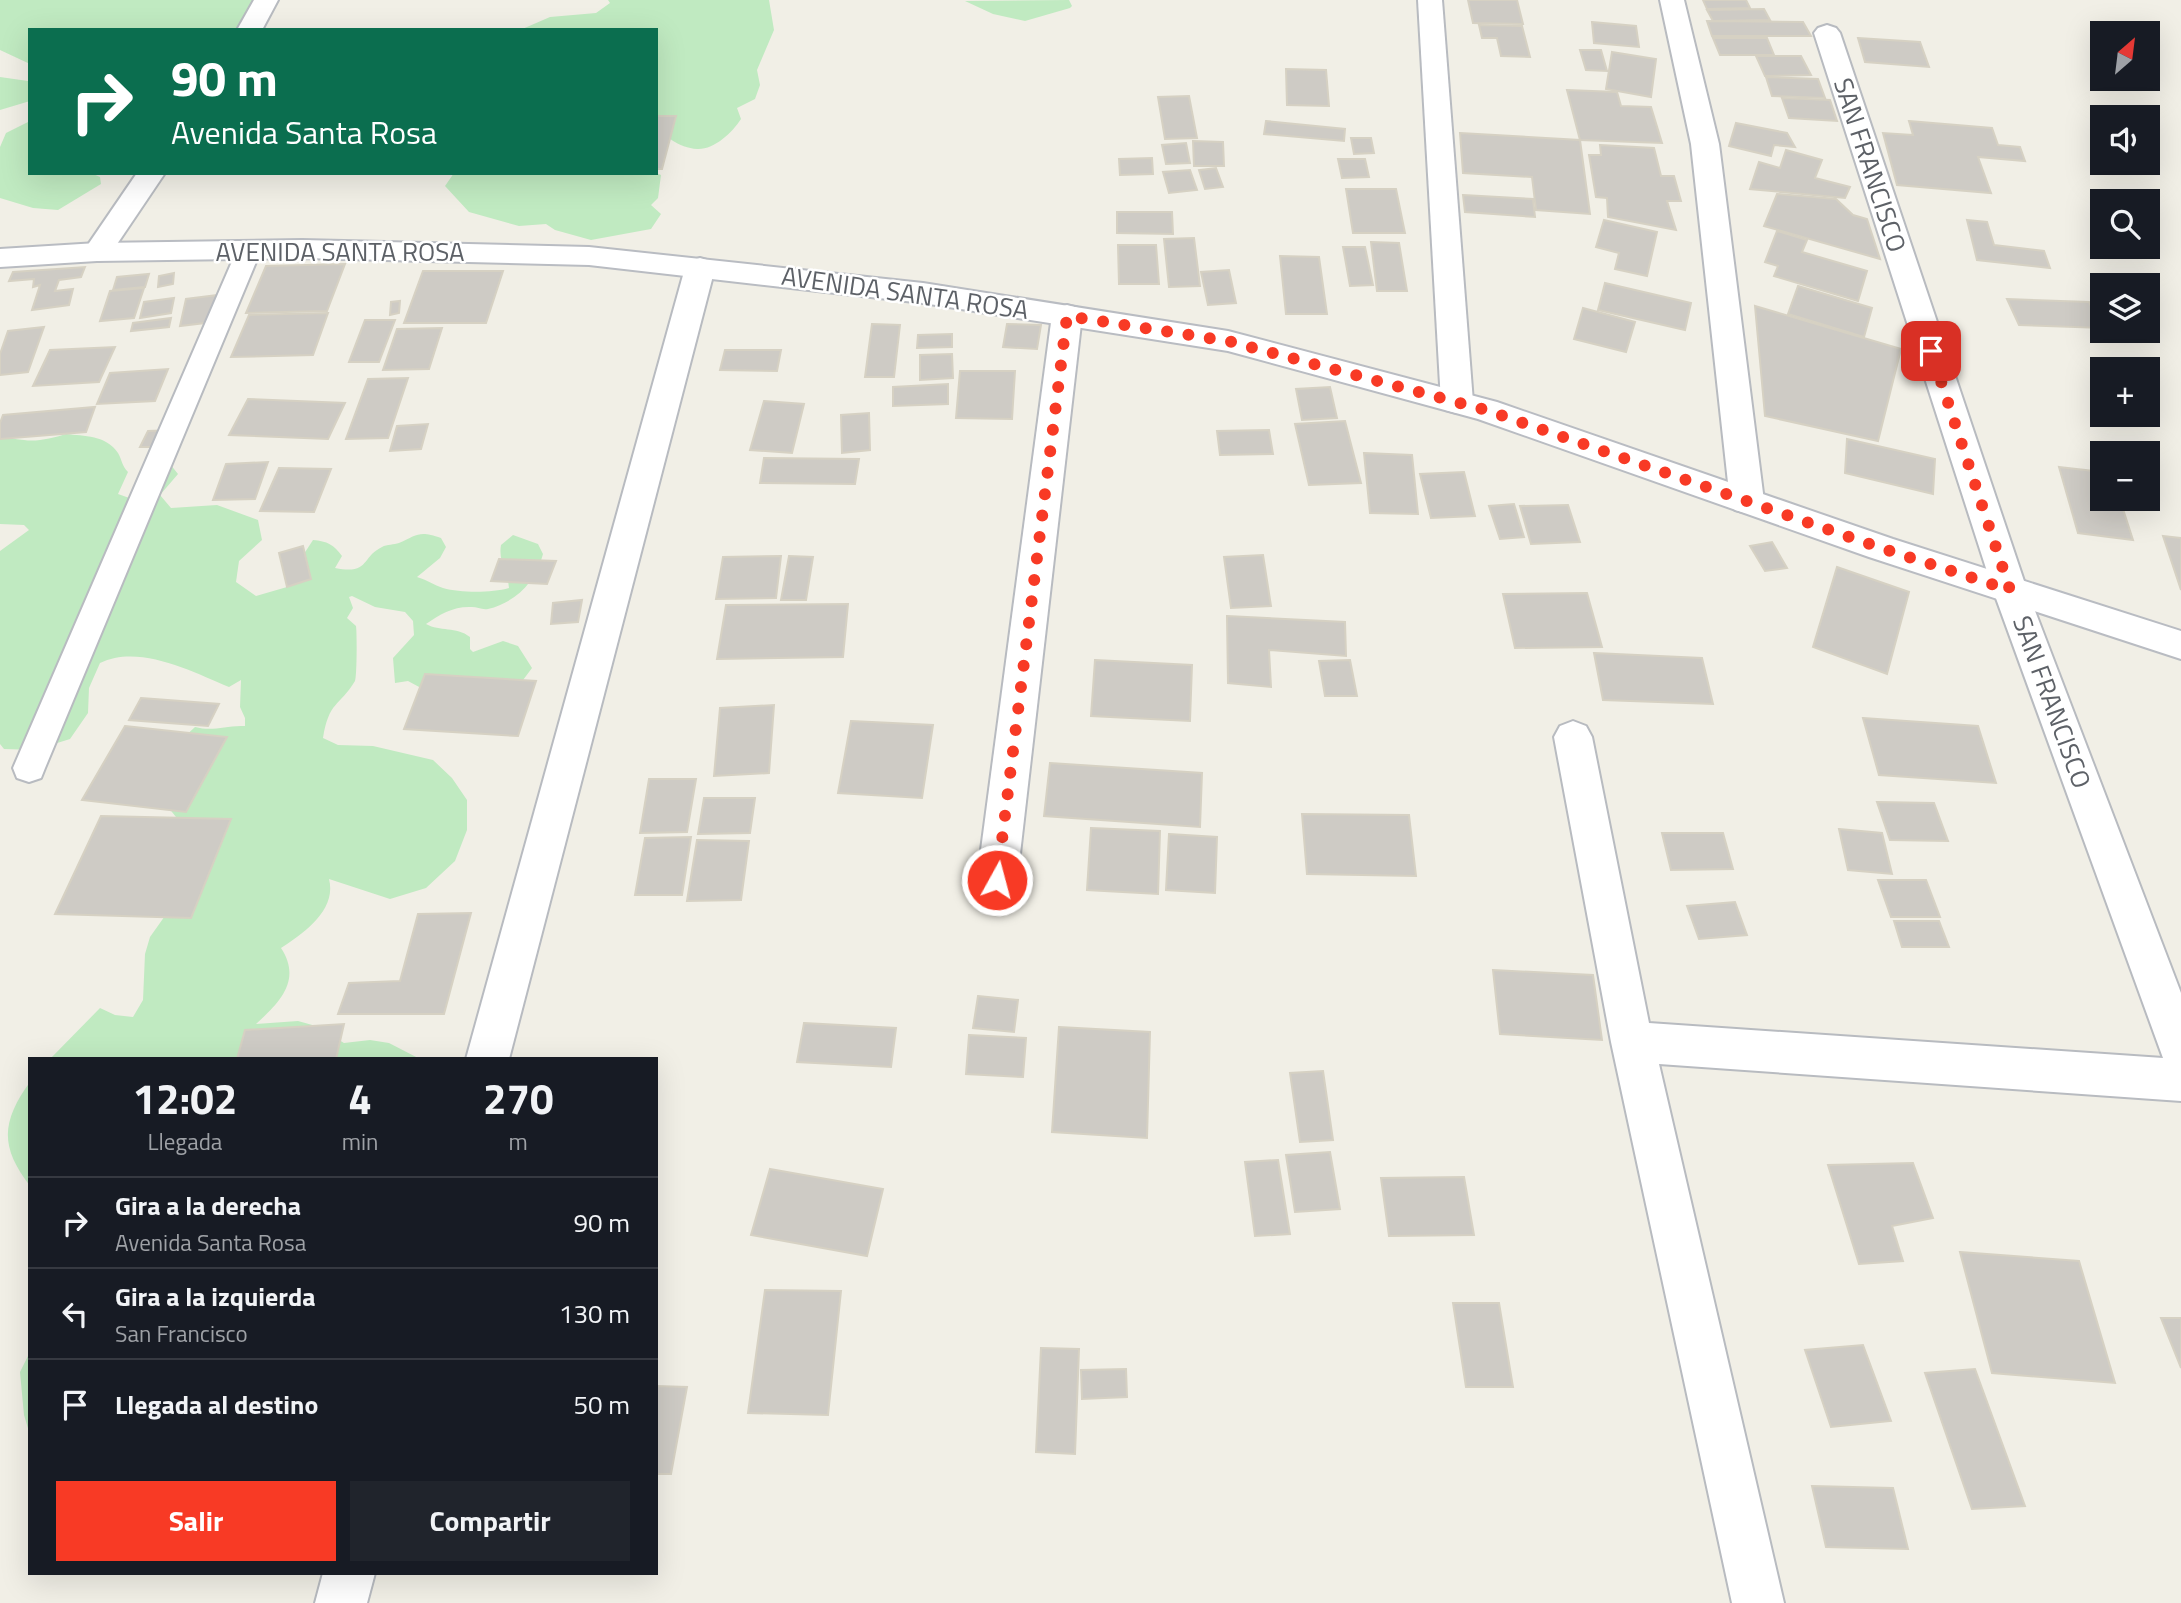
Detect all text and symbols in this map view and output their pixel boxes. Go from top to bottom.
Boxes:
north arrow [2090,21,2160,91]
map controls [2090,21,2160,511]
text: 90 m [171,40,278,115]
icon: right [56,56,147,147]
street label: SAN FRANCISCO [1824,73,1917,257]
button: sound [2090,105,2160,175]
text: Avenida Santa Rosa [171,108,437,156]
button: search [2090,189,2160,259]
street label: AVENIDA SANTA ROSA [216,232,464,271]
street label: AVENIDA SANTA ROSA [779,256,1031,329]
button: layers [2090,273,2160,343]
pin [1901,321,1961,381]
icon: arrive [1912,332,1950,370]
button: + [2090,357,2160,427]
button: − [2090,441,2160,511]
street label: SAN FRANCISCO [2003,610,2102,793]
position arrow [960,843,1034,917]
text: 12:02 [132,1066,237,1130]
text: 4 [348,1066,372,1130]
text: 270 [483,1066,553,1130]
text: Llegada [147,1124,222,1159]
text: min [342,1124,378,1159]
text: m [509,1124,528,1159]
text: Gira a la derecha [115,1186,301,1225]
text: 90 m [573,1203,630,1242]
icon: right [56,1204,94,1242]
text: Avenida Santa Rosa [115,1225,306,1260]
text: Gira a la izquierda [115,1277,316,1316]
text: 130 m [559,1294,630,1333]
icon: left [56,1295,94,1333]
text: San Francisco [115,1316,248,1351]
text: Llegada al destino [115,1385,318,1424]
text: 50 m [573,1385,630,1424]
icon: arrive [56,1386,94,1424]
button: Salir [56,1481,336,1561]
button: Compartir [350,1481,630,1561]

